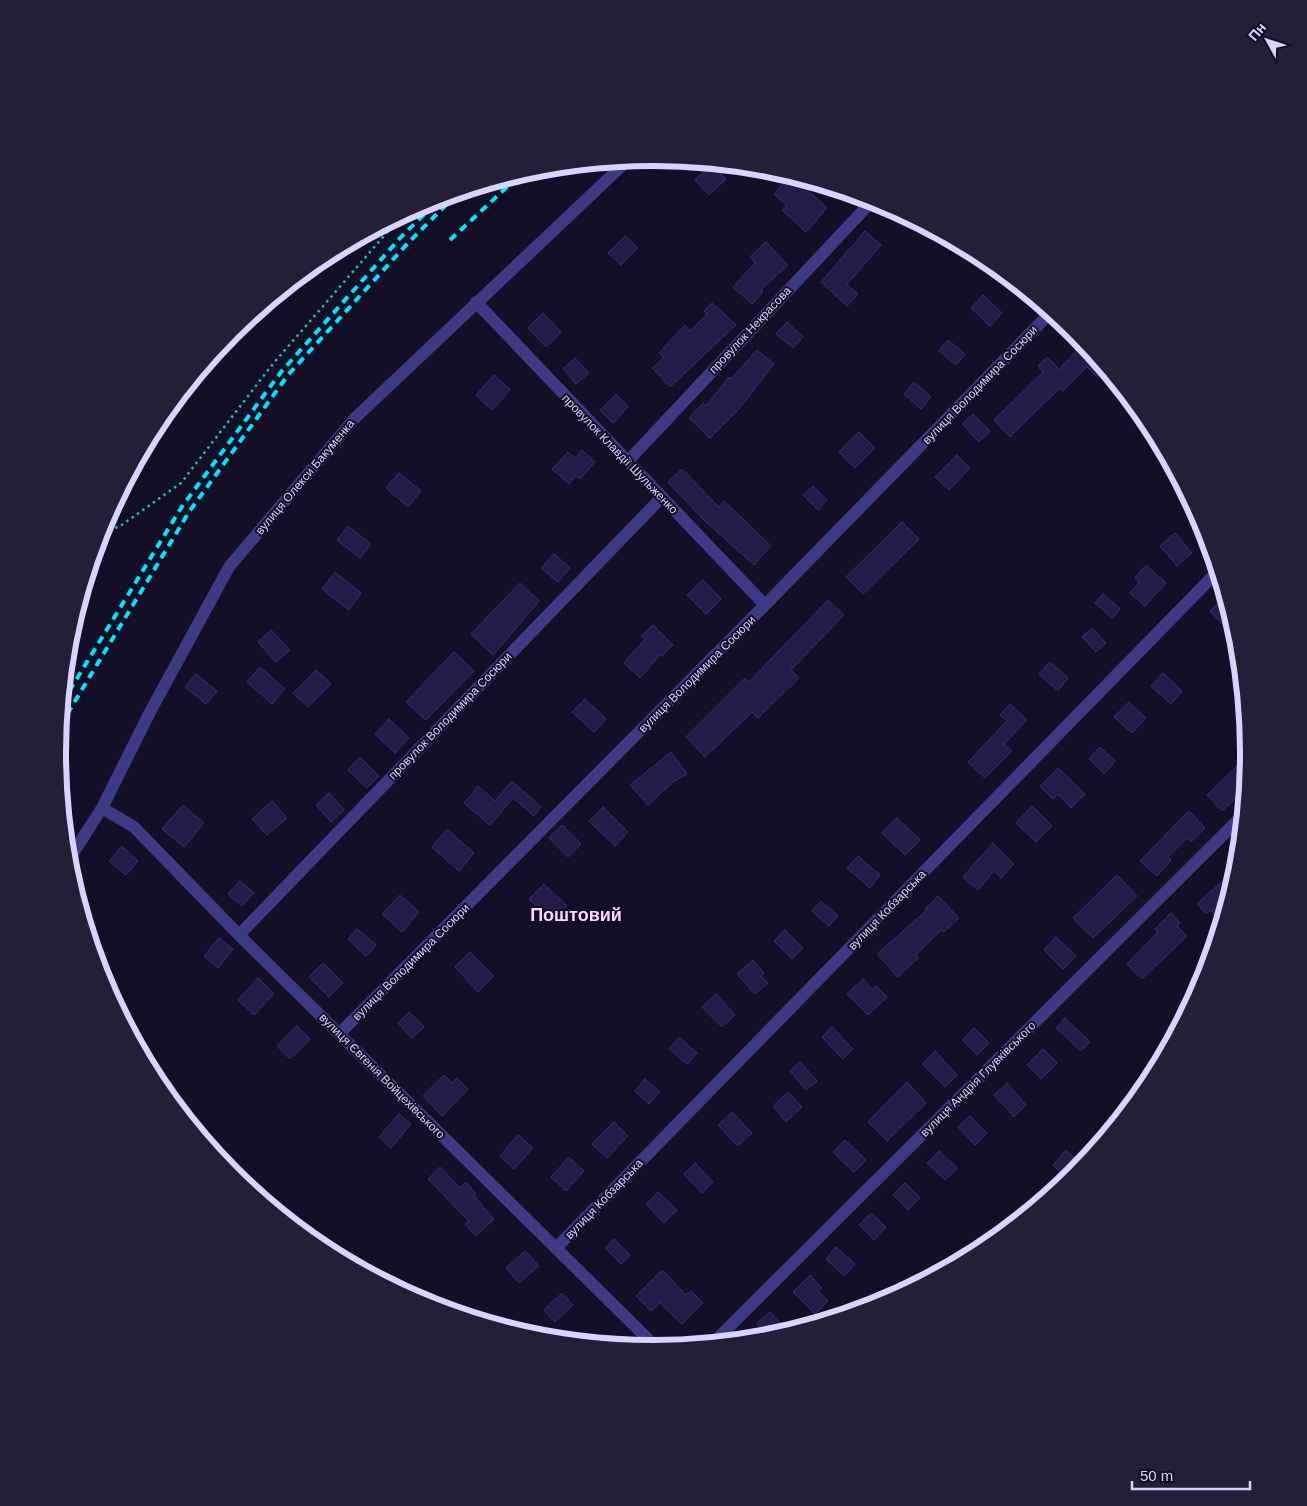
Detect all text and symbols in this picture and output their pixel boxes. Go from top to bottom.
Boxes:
north arrow [1242,15,1292,65]
text: Пн [1245,19,1269,44]
street label: провулок Некрасова [706,283,794,376]
street label: вулиця Володимира Сосюри [920,323,1040,447]
street label: провулок Клавдії Шульженко [559,391,681,517]
street label: вулиця Олекси Бакуменка [253,416,358,537]
street label: вулиця Володимира Сосюри [636,613,758,735]
street label: провулок Володимира Сосюри [386,650,514,782]
street label: вулиця Кобзарська [845,867,929,953]
street label: вулиця Володимира Сосюри [350,901,472,1023]
district label: Поштовий [530,905,622,925]
street label: вулиця Євгенія Войцехівського [316,1010,448,1142]
street label: вулиця Андрія Глувківського [917,1018,1039,1140]
street label: вулиця Кобзарська [562,1156,646,1242]
scale bar [1132,1458,1250,1490]
text: 50 m [1140,1467,1173,1484]

